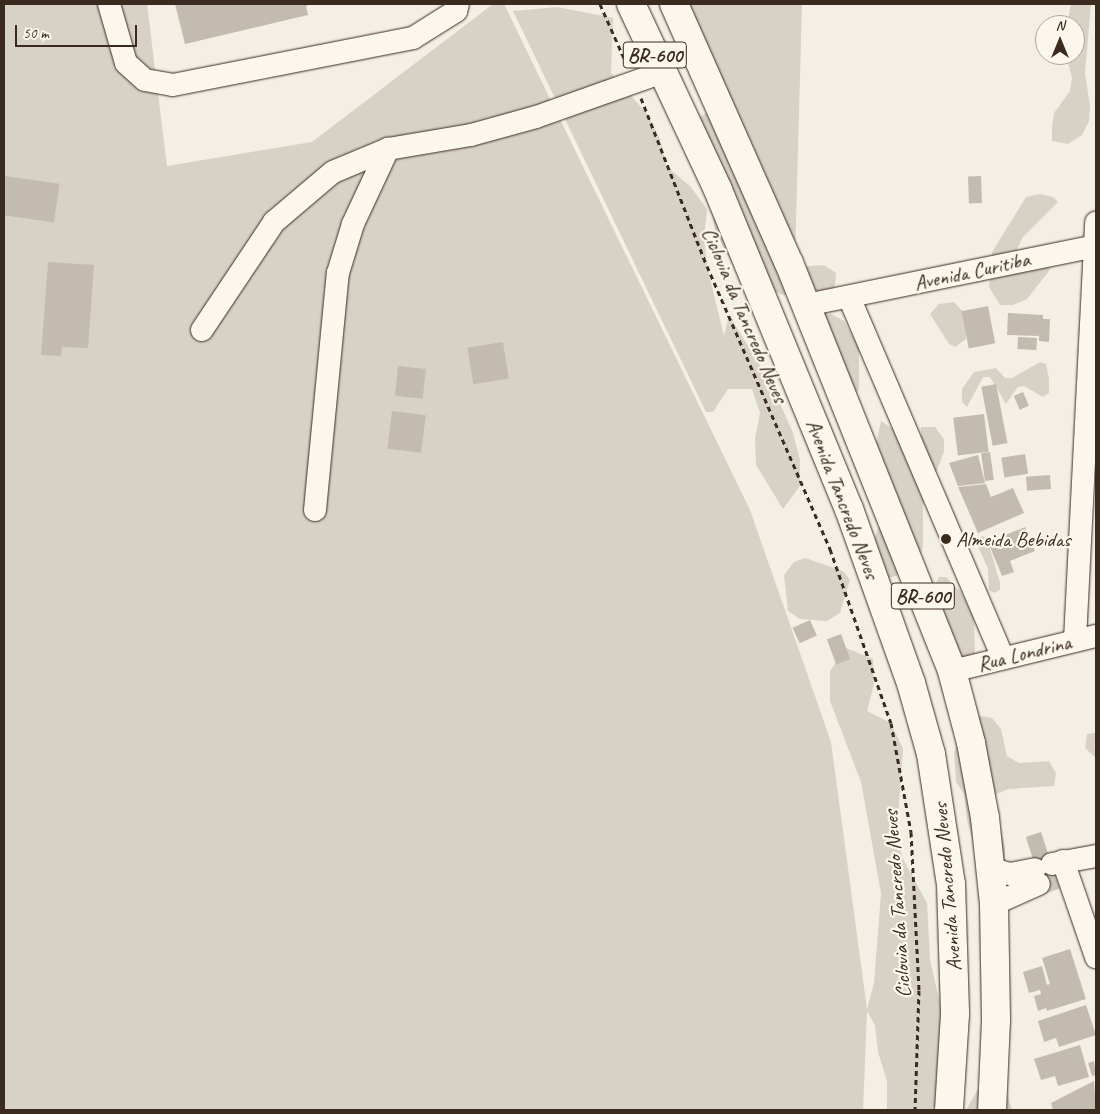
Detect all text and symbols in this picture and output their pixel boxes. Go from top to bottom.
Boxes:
scale bar [18,15,140,47]
north arrow [1035,15,1085,65]
text: N [1056,17,1064,34]
text: 50 m [23,24,49,43]
road number: BR-600 [622,38,688,72]
street label: Ciclovia da Tancredo Neves [696,223,794,407]
street label: Avenida Curitiba [912,246,1032,296]
street label: Avenida Tancredo Neves [801,416,885,582]
place label: Almeida Bebidas [956,526,1070,552]
marker: Almeida Bebidas [940,533,952,545]
road number: BR-600 [890,578,956,614]
street label: Rua Londrina [975,629,1073,677]
street label: Avenida Tancredo Neves [927,802,967,972]
street label: Ciclovia da Tancredo Neves [878,809,916,999]

